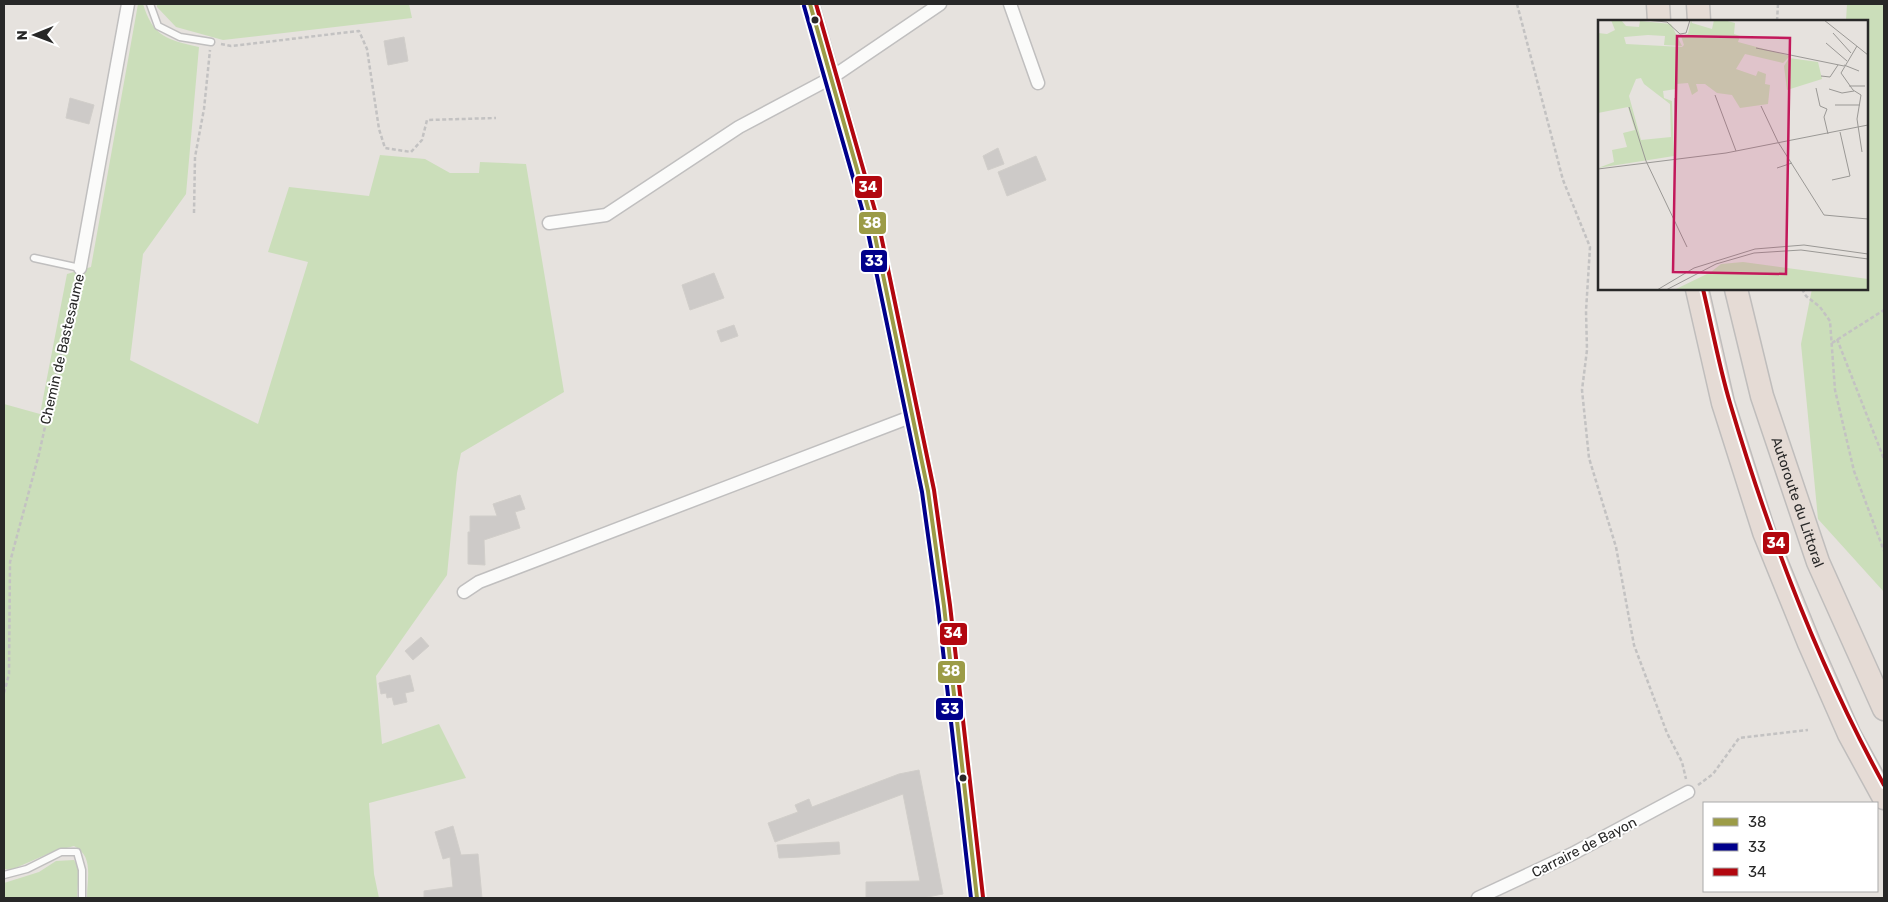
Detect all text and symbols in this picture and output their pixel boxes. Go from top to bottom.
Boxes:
north arrow [10,10,60,60]
unlabelled marker [810,15,820,25]
inset map [1598,20,1868,290]
text: N [14,30,31,40]
line badge: 34 [854,175,883,199]
text: 34 [859,179,878,196]
line badge: 38 [858,211,887,235]
text: 38 [863,215,881,232]
line badge: 33 [860,249,888,273]
text: 33 [865,253,883,270]
street label: Chemin de Bastesaume [37,272,88,426]
street label: Autoroute du Littoral [1767,435,1827,570]
line badge: 34 [1762,531,1790,555]
text: 34 [1767,535,1786,552]
line badge: 34 [939,622,968,646]
text: 34 [944,625,963,642]
line badge: 38 [937,660,966,684]
text: 38 [942,663,960,680]
line badge: 33 [935,697,964,721]
text: 33 [941,701,959,718]
unlabelled marker [958,773,968,783]
legend [1703,802,1878,892]
text: 38 [1748,813,1767,831]
street label: Carraire de Bayon [1529,814,1640,881]
text: 33 [1748,838,1766,856]
text: 34 [1748,863,1766,881]

